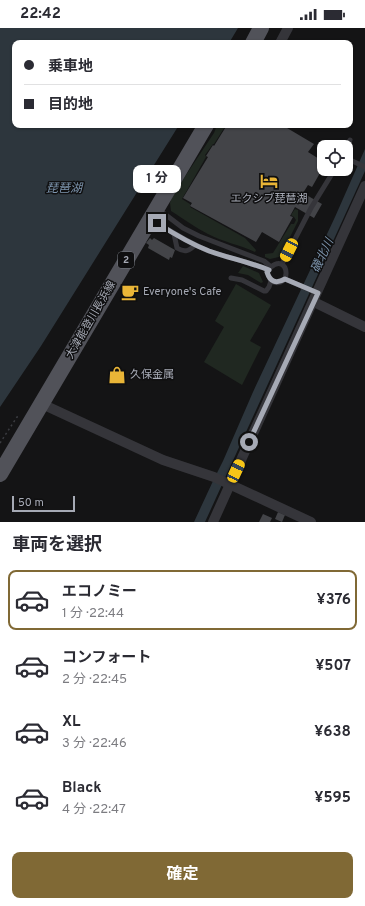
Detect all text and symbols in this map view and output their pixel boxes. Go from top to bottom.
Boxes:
text: 22:42 [20,5,61,24]
text: 乗車地 [48,58,93,77]
text: 目的地 [48,96,93,115]
map controls [317,140,353,176]
button: locate [317,140,353,176]
callout: 1 分 [133,165,181,193]
text: 1 分 [146,171,168,187]
hotel icon: エクシブ琵琶湖 [259,171,279,191]
water label: 琵琶湖 [46,181,84,197]
place label: エクシブ琵琶湖 [231,192,308,206]
route end [148,214,166,232]
water label: 磯北川 [308,234,339,276]
car [278,237,300,263]
road number: 2 [118,252,134,268]
street label: 大津能登川長浜線 [63,278,119,362]
cafe icon: Everyone's Cafe [120,282,140,302]
place label: Everyone's Cafe [143,285,222,299]
shop icon: 久保金属 [107,365,127,385]
place label: 久保金属 [130,368,174,382]
route start [240,433,258,451]
car [225,458,247,484]
scale bar [12,494,75,513]
text: 50 m [18,496,44,510]
text: 車両を選択 [12,534,102,557]
icon: car [14,582,50,618]
text: エコノミー [62,583,137,602]
text: ¥376 [317,591,351,610]
text: 1 分 · 22:44 [62,606,124,622]
icon: car [14,648,50,684]
text: コンフォート [62,649,152,668]
text: ¥507 [315,657,351,676]
text: 2 分 · 22:45 [62,672,127,688]
text: XL [62,713,80,732]
icon: car [14,714,50,750]
text: ¥638 [314,723,351,742]
text: 3 分 · 22:46 [62,736,127,752]
text: Black [62,779,102,798]
icon: car [14,780,50,816]
text: ¥595 [314,789,351,808]
text: 4 分 · 22:47 [62,802,126,818]
button: 確定 [12,852,353,898]

